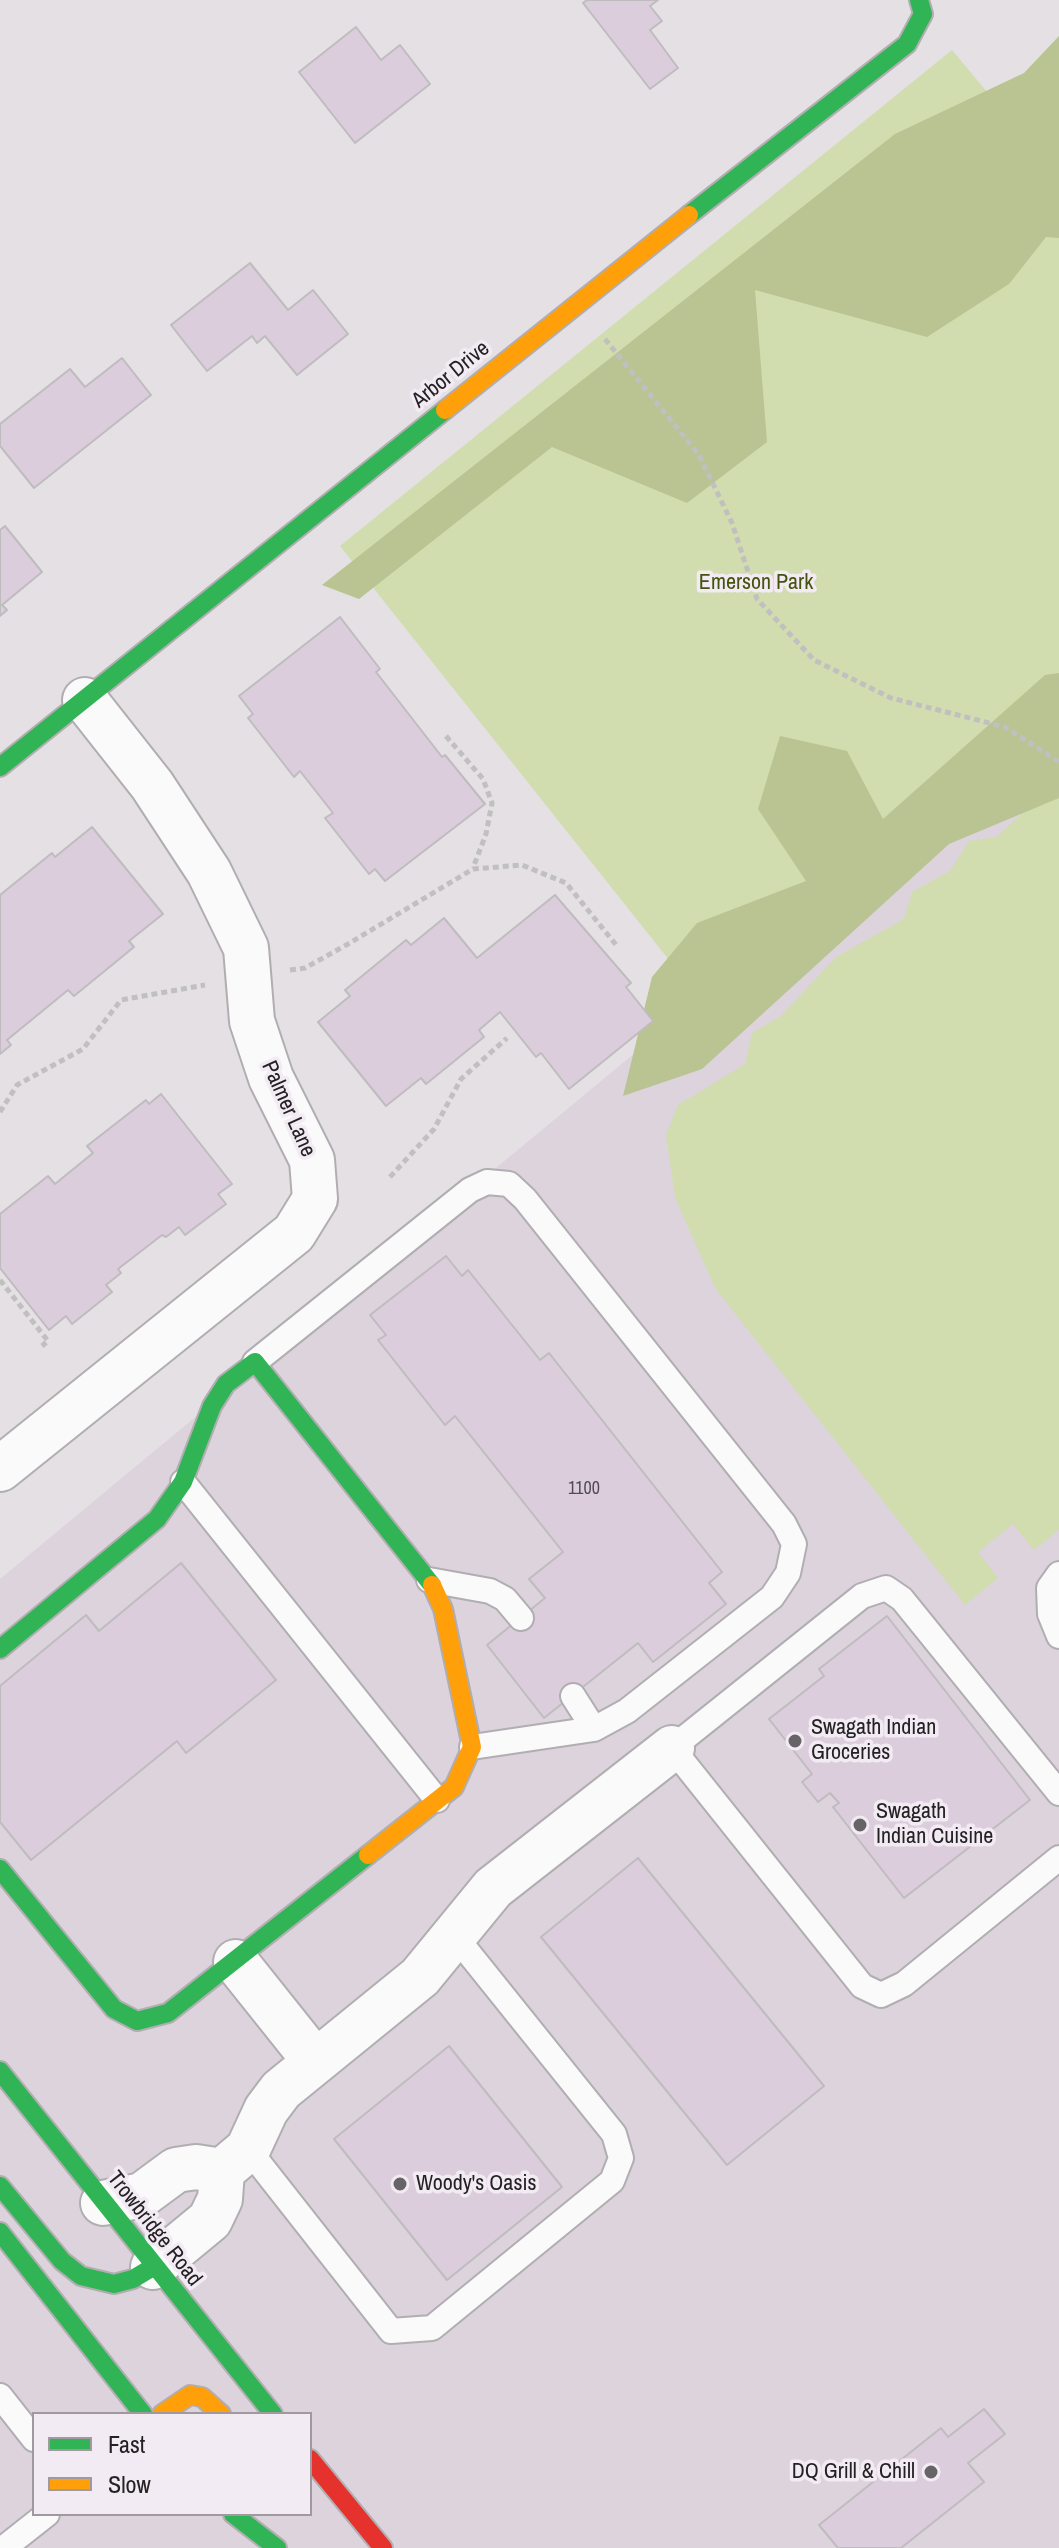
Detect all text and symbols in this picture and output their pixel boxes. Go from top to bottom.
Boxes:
street label: Arbor Drive [407,336,495,414]
park label: Emerson Park [699,570,813,596]
street label: Palmer Lane [255,1057,321,1161]
house number: 1100 [568,1478,600,1500]
place label: Swagath Indian Groceries [811,1715,936,1766]
marker: Swagath Indian Groceries [786,1732,804,1750]
place label: Swagath Indian Cuisine [876,1799,993,1850]
marker: Swagath Indian Cuisine [851,1816,869,1834]
street label: Trowbridge Road [101,2166,207,2292]
place label: Woody's Oasis [416,2171,536,2197]
marker: Woody's Oasis [391,2175,409,2193]
legend [32,2412,312,2516]
text: Fast [108,2428,145,2460]
place label: DQ Grill & Chill [792,2459,915,2485]
marker: DQ Grill & Chill [922,2463,940,2481]
text: Slow [108,2468,151,2500]

